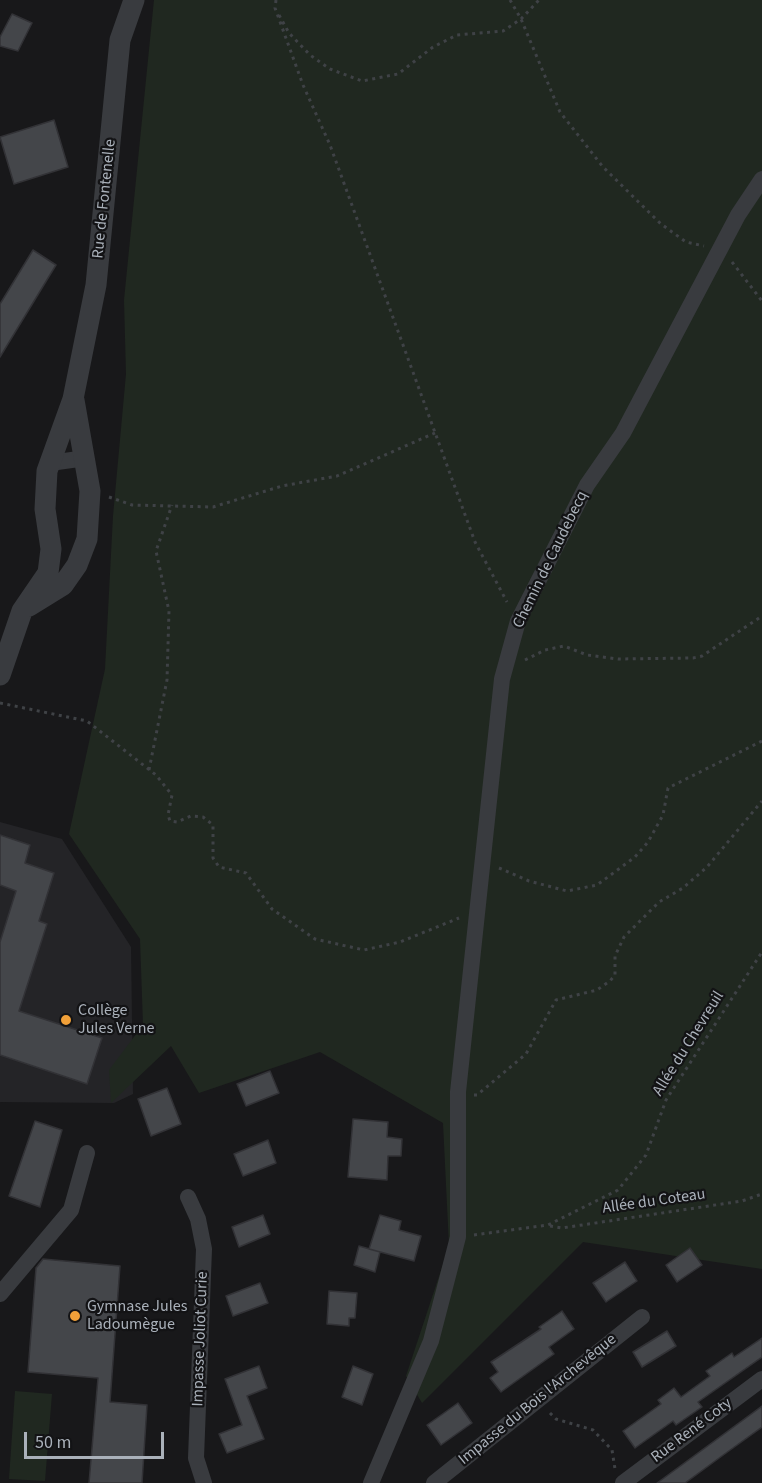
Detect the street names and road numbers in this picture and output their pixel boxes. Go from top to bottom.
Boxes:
street label: Rue de Fontenelle [89,138,121,260]
street label: Chemin de Caudebecq [509,488,593,632]
street label: Allée du Chevreuil [649,988,729,1100]
street label: Allée du Coteau [601,1185,707,1219]
street label: Impasse Joliot Curie [189,1271,213,1407]
street label: Impasse du Bois l'Archevêque [455,1330,621,1470]
street label: Rue René Coty [648,1394,736,1468]

